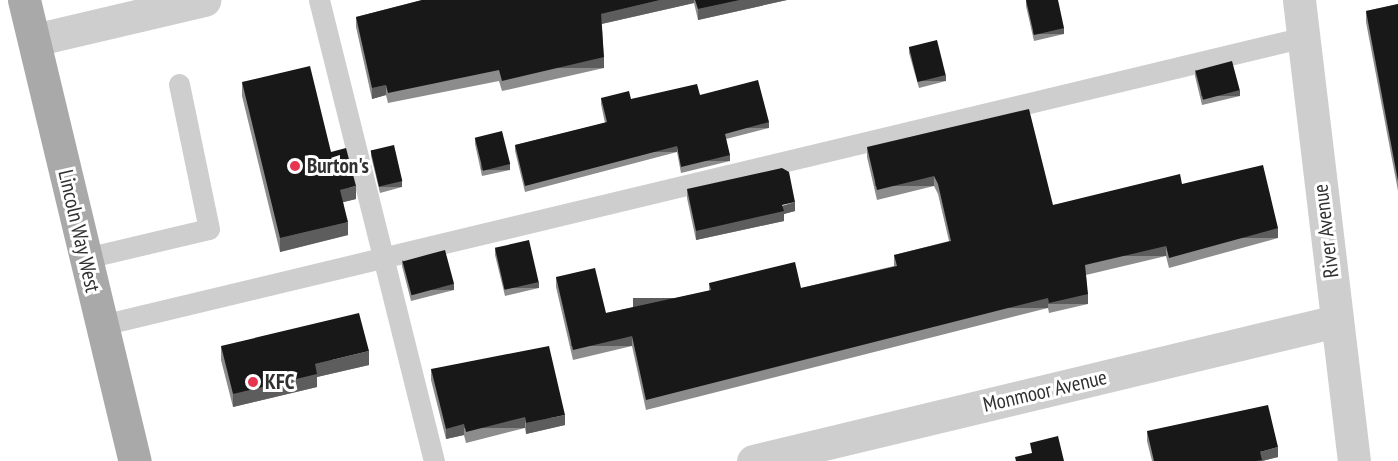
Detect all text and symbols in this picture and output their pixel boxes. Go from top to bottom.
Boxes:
place label: Burton's [307,153,369,179]
marker: Burton's [288,159,302,173]
street label: Lincoln Way West [53,167,105,295]
street label: River Avenue [1308,182,1344,280]
street label: Monmoor Avenue [980,364,1110,418]
place label: KFC [265,369,294,395]
marker: KFC [246,375,260,389]

